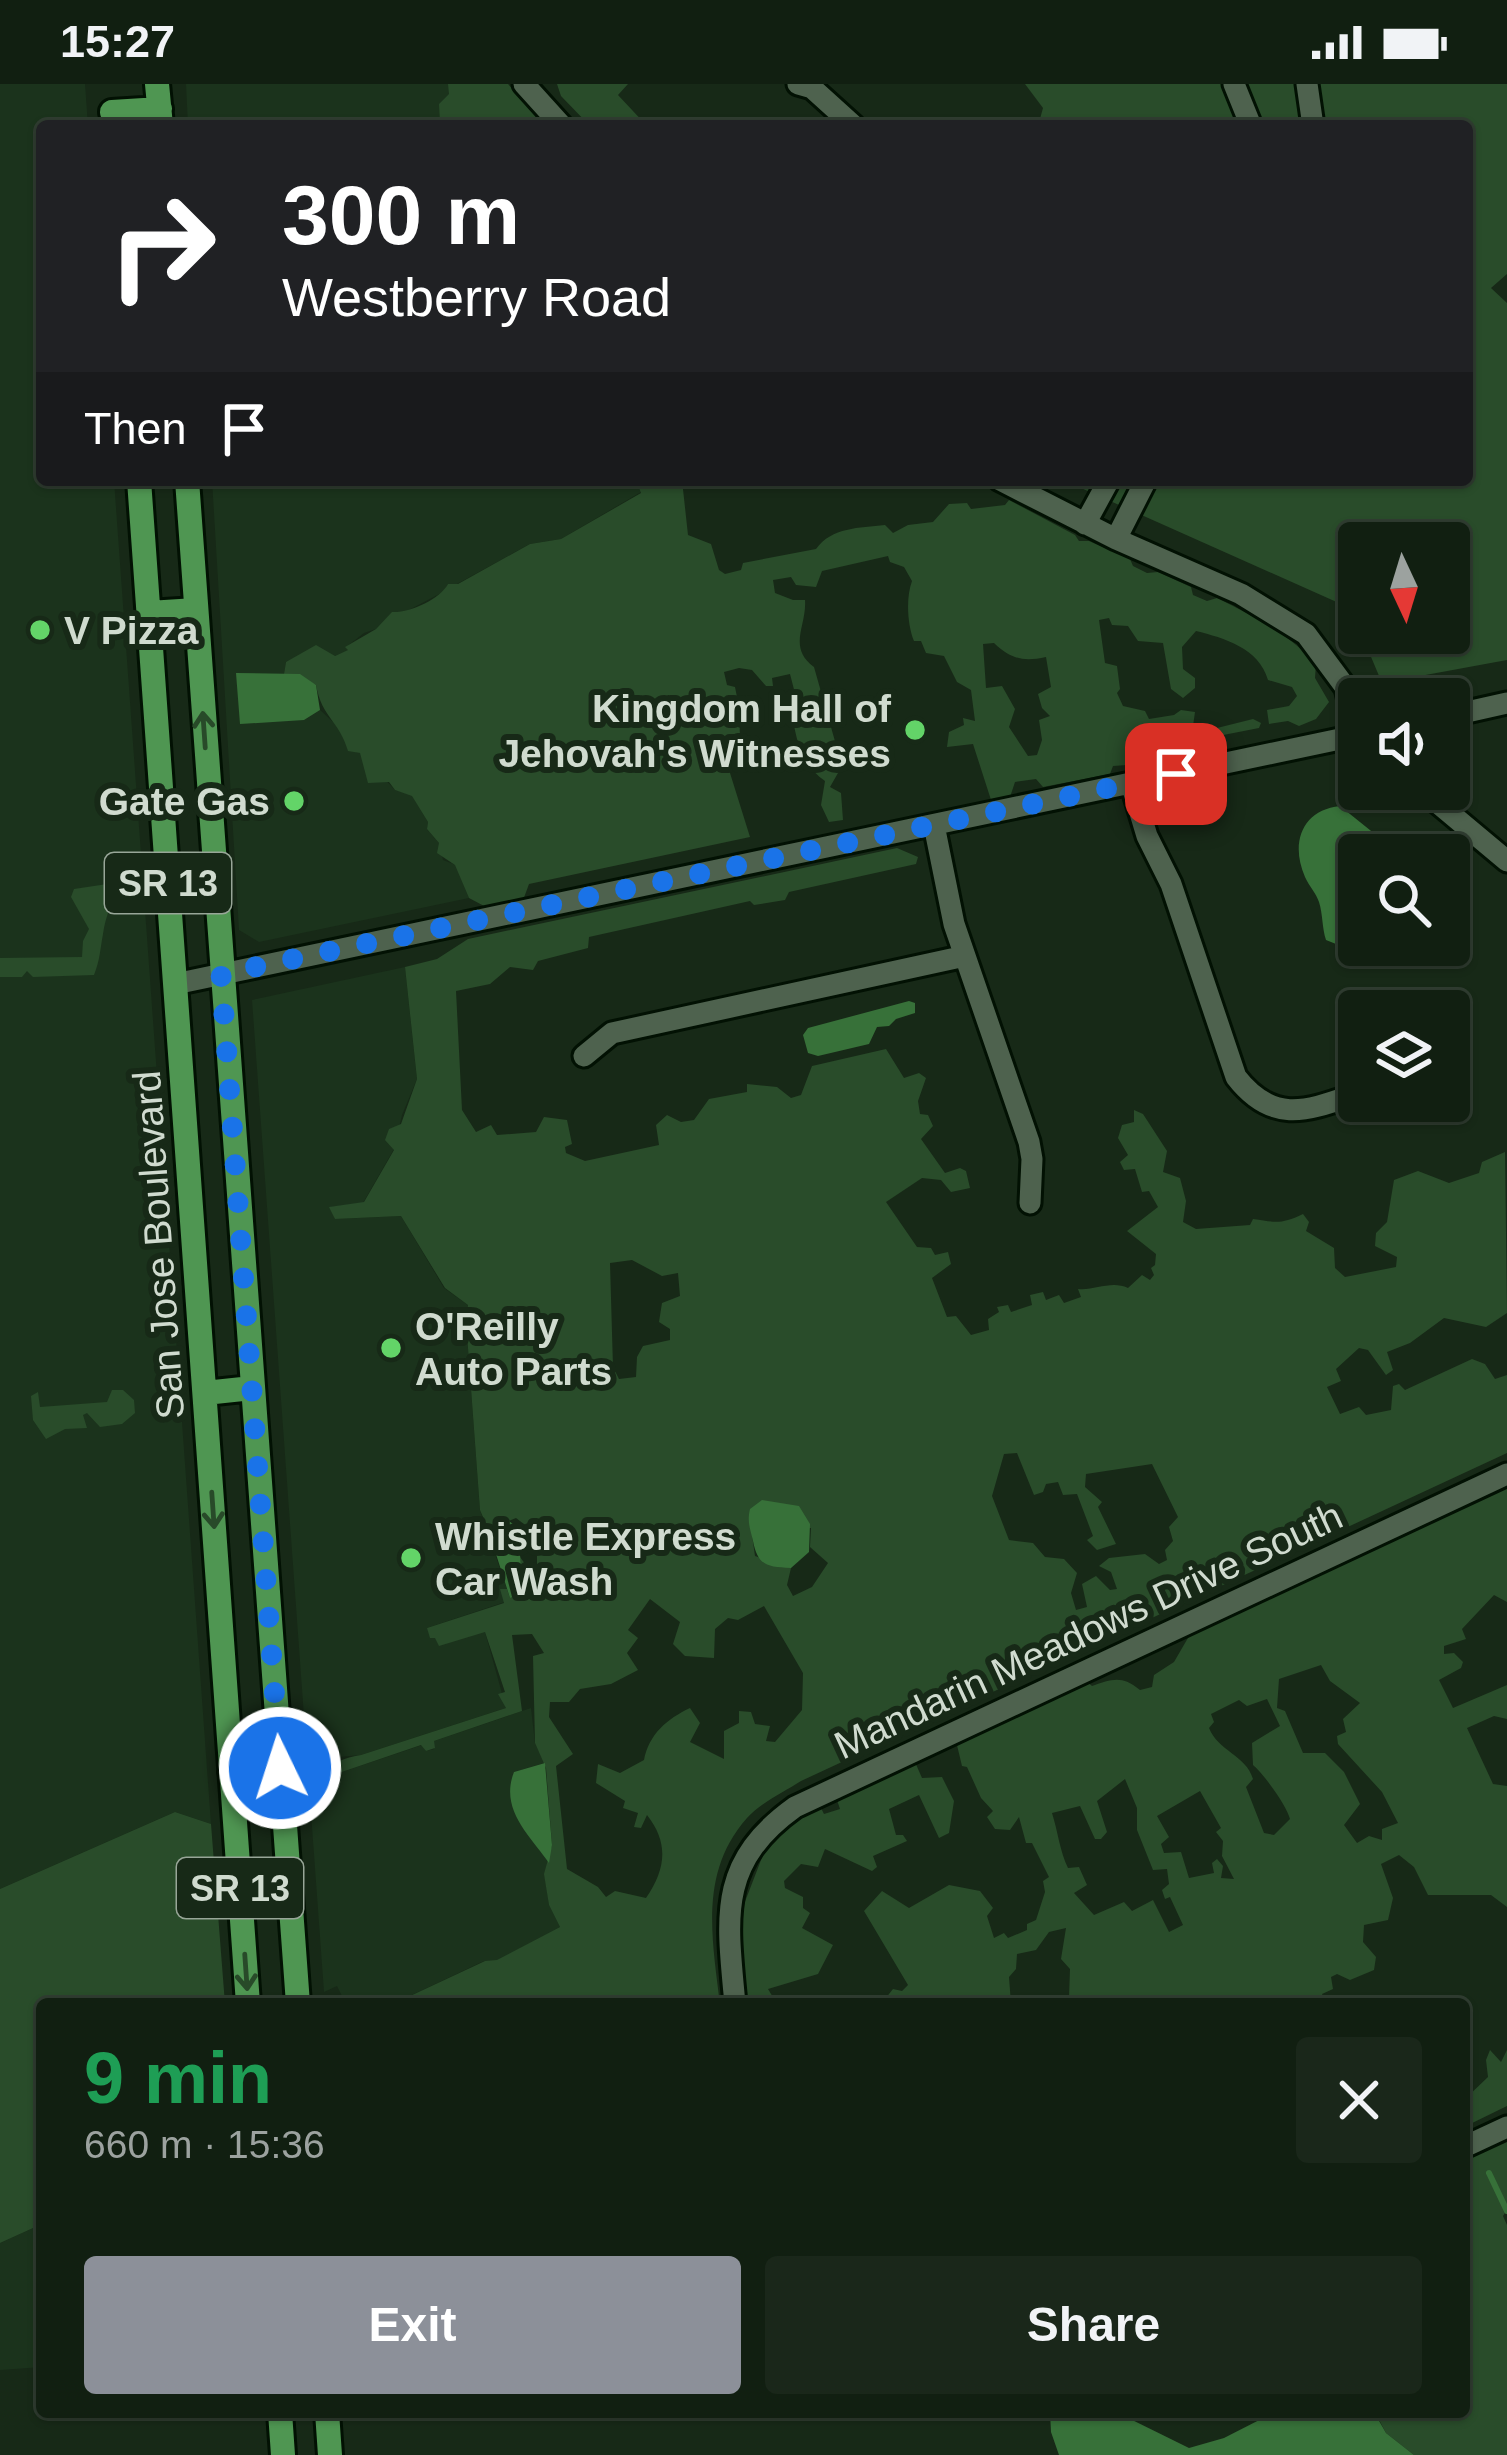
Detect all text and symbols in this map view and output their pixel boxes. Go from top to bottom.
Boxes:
text: 15:27 [60,16,175,67]
icon: right [84,168,240,324]
text: 300 m [282,168,520,262]
text: Westberry Road [282,267,671,327]
icon: arrive [211,396,277,462]
text: Then [84,403,187,454]
north arrow [1338,522,1470,654]
map controls [1338,522,1470,1122]
place label: V Pizza [64,609,199,652]
marker: V Pizza [27,617,53,643]
button: sound [1338,678,1470,810]
place label: Kingdom Hall of Jehovah's Witnesses [498,687,892,775]
one-way arrow [193,711,216,750]
marker: Kingdom Hall of Jehovah's Witnesses [902,717,928,743]
pin [1125,723,1227,825]
icon: arrive [1143,741,1209,807]
place label: Gate Gas [99,780,270,823]
marker: Gate Gas [281,788,307,814]
button: search [1338,834,1470,966]
road number: SR 13 [105,853,231,913]
button: layers [1338,990,1470,1122]
street label: San Jose Boulevard [125,1069,192,1421]
place label: O'Reilly Auto Parts [415,1305,612,1393]
marker: O'Reilly Auto Parts [378,1335,404,1361]
one-way arrow [201,1490,224,1529]
street label: Mandarin Meadows Drive South [828,1494,1349,1767]
place label: Whistle Express Car Wash [435,1515,736,1603]
marker: Whistle Express Car Wash [398,1545,424,1571]
position arrow [217,1705,343,1831]
road number: SR 13 [177,1858,303,1918]
one-way arrow [235,1952,258,1991]
button: close [1296,2037,1422,2163]
text: 9 min [84,2038,272,2118]
text: 660 m · 15:36 [84,2123,325,2166]
button: Exit [84,2256,741,2394]
button: Share [765,2256,1422,2394]

